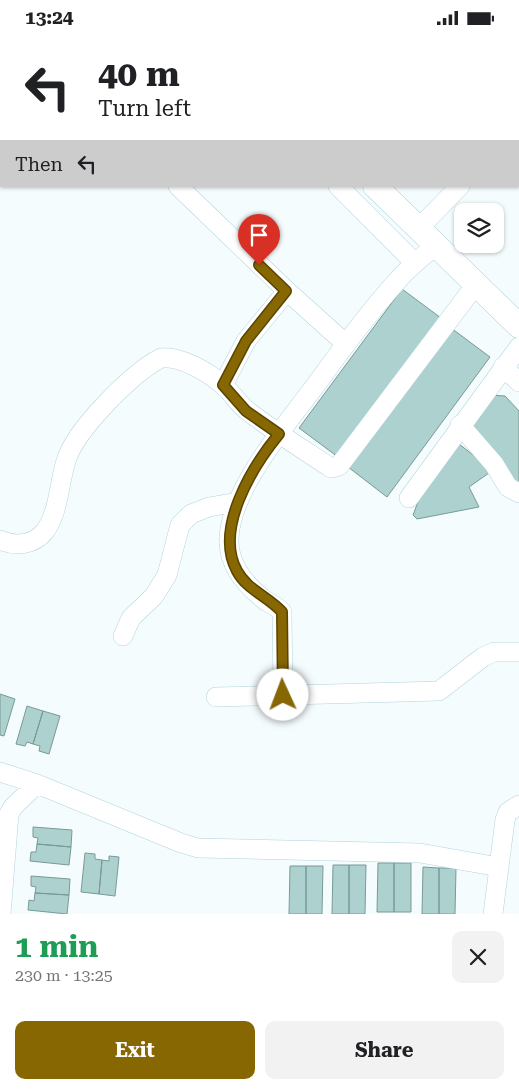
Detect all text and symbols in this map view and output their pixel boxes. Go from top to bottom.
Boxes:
text: 13:24 [25,6,74,29]
text: 40 m [98,54,180,95]
icon: left [15,55,80,120]
text: Turn left [98,96,191,121]
icon: left [73,150,101,178]
text: Then [15,153,63,176]
map controls [454,203,504,253]
button: layers [454,203,504,253]
pin [238,214,280,265]
icon: arrive [245,221,273,249]
position arrow [256,668,308,720]
text: 1 min [15,929,98,964]
button: close [452,931,504,983]
text: 230 m · 13:25 [15,966,113,985]
button: Exit [15,1021,255,1079]
button: Share [265,1021,504,1079]

